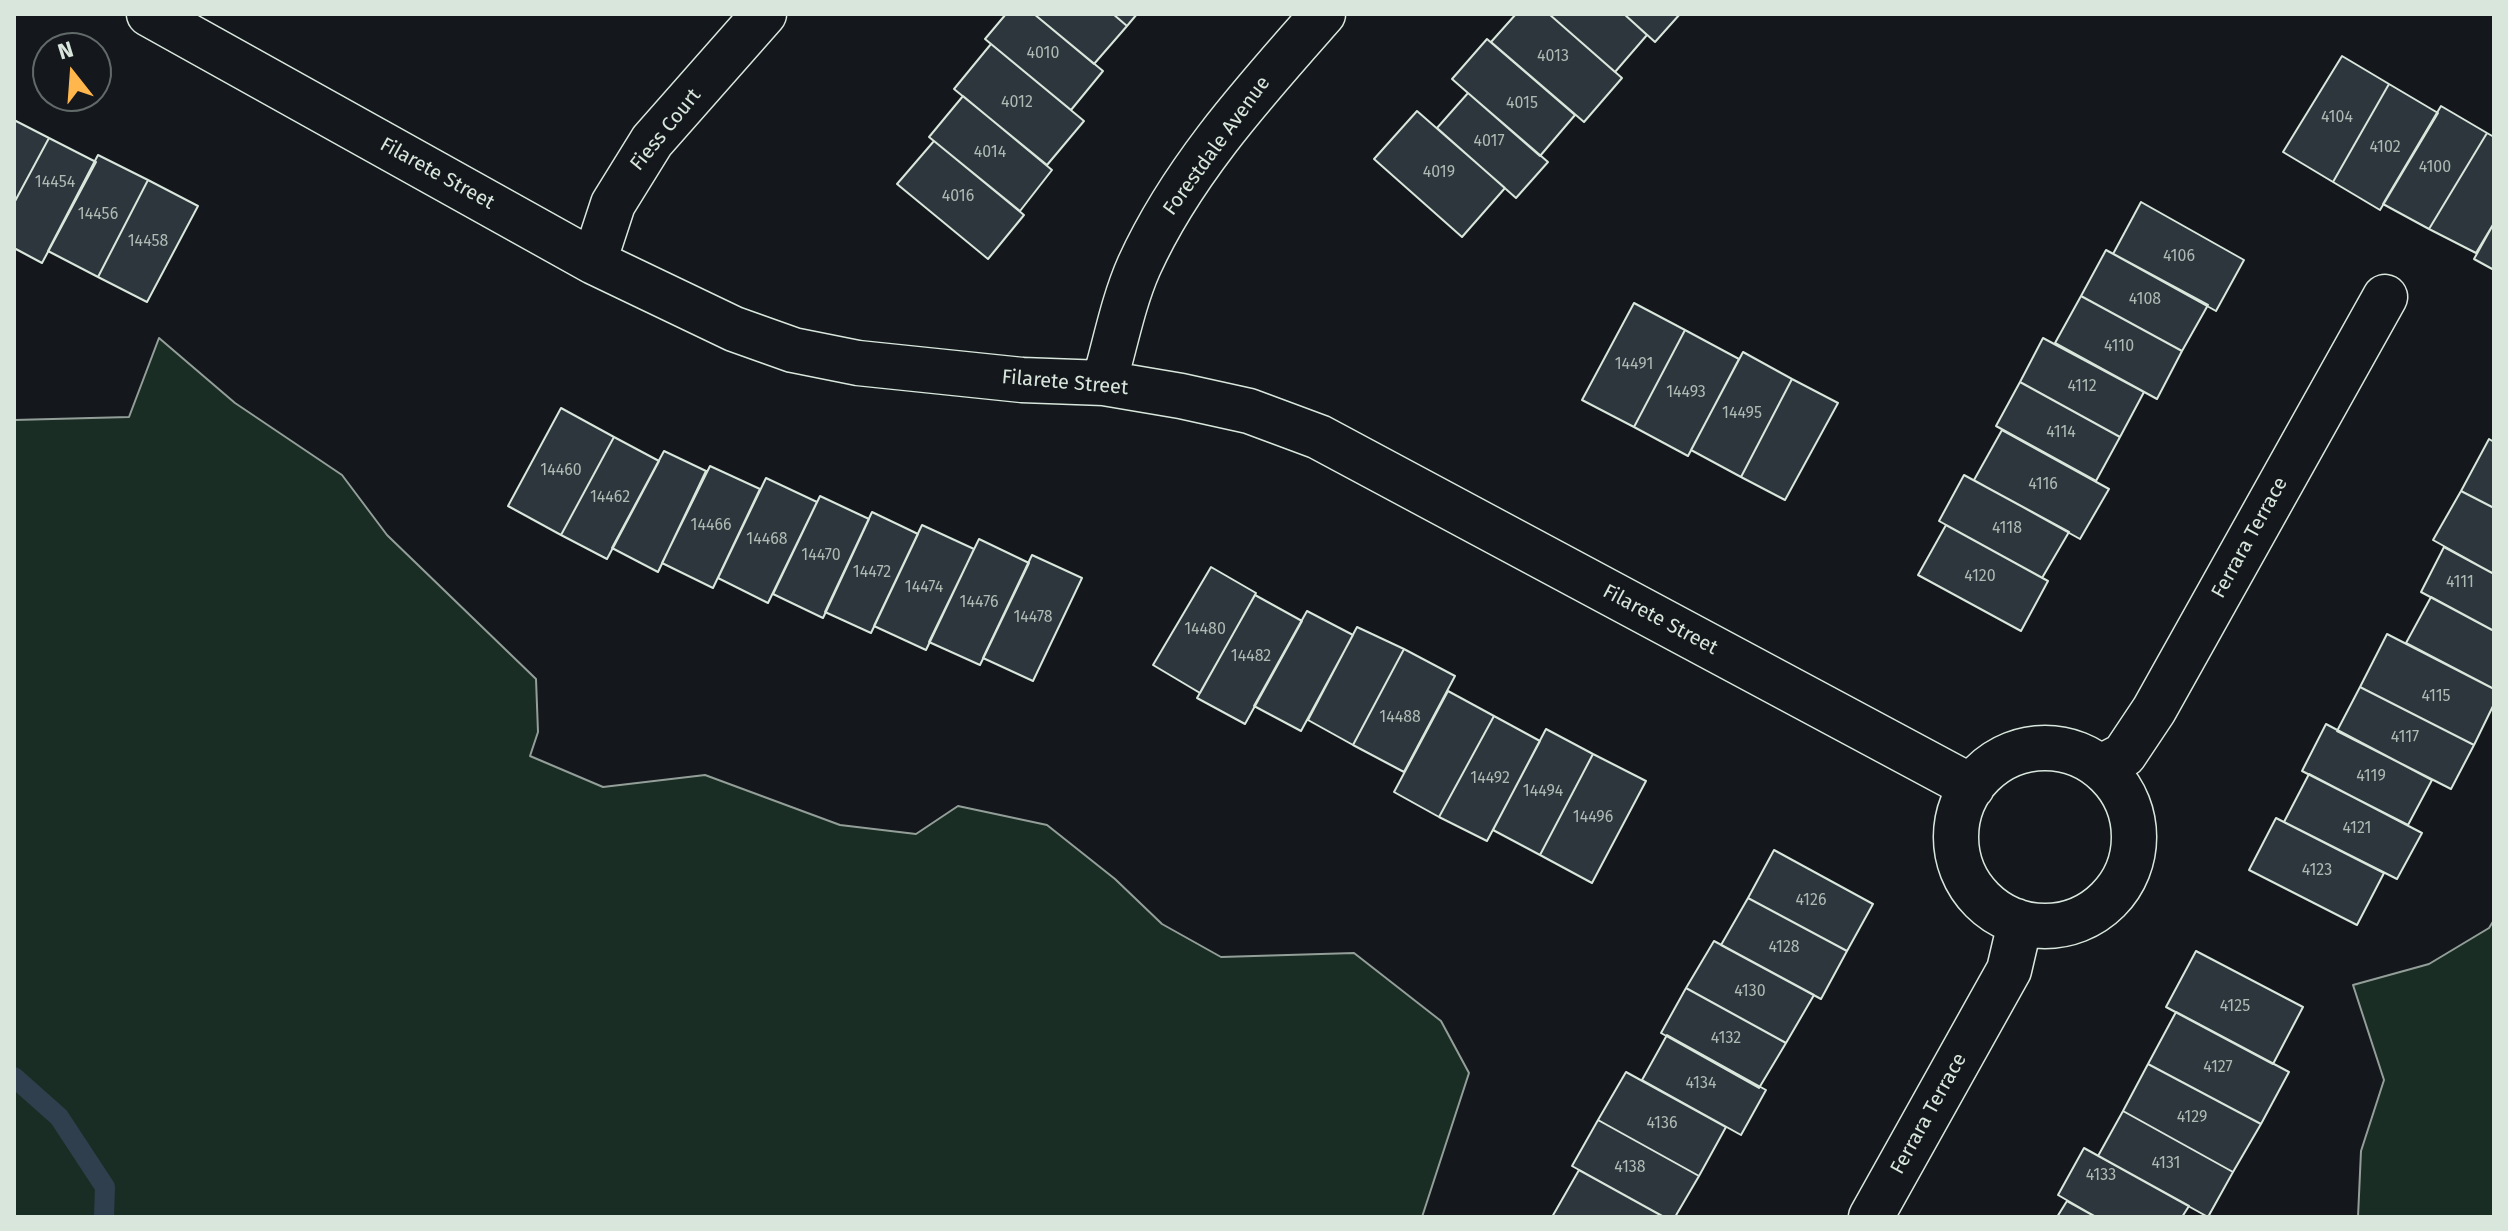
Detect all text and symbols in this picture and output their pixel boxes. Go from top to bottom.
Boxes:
north arrow [32,32,112,112]
text: N [54,35,76,66]
house number: 4010 [1027,44,1059,64]
house number: 4013 [1537,47,1569,67]
street label: Forestdale Avenue [1158,72,1276,220]
street label: Fiess Court [626,84,706,176]
house number: 4012 [1001,93,1033,113]
house number: 4015 [1506,94,1538,114]
house number: 4104 [2321,108,2353,128]
house number: 4017 [1473,132,1505,152]
street label: Filarete Street [376,133,498,215]
house number: 4102 [2369,138,2401,158]
house number: 4014 [974,143,1006,163]
house number: 4100 [2419,158,2451,178]
house number: 4019 [1423,163,1455,183]
house number: 14454 [35,173,75,193]
house number: 4016 [942,187,974,207]
house number: 14456 [78,205,118,225]
house number: 14458 [128,232,168,252]
house number: 4106 [2163,247,2195,267]
house number: 4108 [2129,290,2161,310]
house number: 4110 [2104,337,2134,357]
house number: 14491 [1615,355,1653,375]
street label: Filarete Street [1001,366,1129,400]
house number: 4112 [2067,377,2097,397]
house number: 14493 [1666,383,1706,403]
house number: 14495 [1722,404,1762,424]
house number: 4114 [2046,423,2076,443]
house number: 14460 [540,461,582,481]
street label: Ferrara Terrace [2207,473,2293,603]
house number: 4116 [2028,475,2058,495]
house number: 14462 [590,488,630,508]
house number: 14466 [690,516,732,536]
house number: 4118 [1992,519,2022,539]
house number: 14468 [746,530,788,550]
house number: 14470 [801,546,841,566]
house number: 14472 [853,563,891,583]
house number: 4120 [1964,567,1996,587]
house number: 4111 [2446,573,2474,593]
house number: 14474 [905,578,943,598]
street label: Filarete Street [1598,580,1722,660]
house number: 14476 [960,593,998,613]
house number: 14478 [1013,608,1053,628]
house number: 14480 [1184,620,1226,640]
house number: 14482 [1231,647,1271,667]
house number: 4115 [2421,687,2451,707]
house number: 14488 [1379,708,1421,728]
house number: 4117 [2391,728,2419,748]
house number: 4119 [2356,767,2386,787]
house number: 14492 [1470,769,1510,789]
house number: 14494 [1523,782,1563,802]
house number: 14496 [1573,808,1613,828]
house number: 4121 [2343,819,2371,839]
house number: 4123 [2302,861,2332,881]
house number: 4126 [1796,891,1826,911]
house number: 4128 [1768,938,1800,958]
house number: 4130 [1734,982,1766,1002]
house number: 4125 [2220,997,2250,1017]
house number: 4132 [1711,1029,1741,1049]
street label: Ferrara Terrace [1886,1049,1972,1179]
house number: 4127 [2203,1058,2233,1078]
house number: 4134 [1686,1074,1716,1094]
house number: 4129 [2177,1108,2207,1128]
house number: 4136 [1646,1114,1678,1134]
house number: 4131 [2151,1154,2181,1174]
house number: 4138 [1614,1158,1646,1178]
house number: 4133 [2086,1166,2116,1186]

